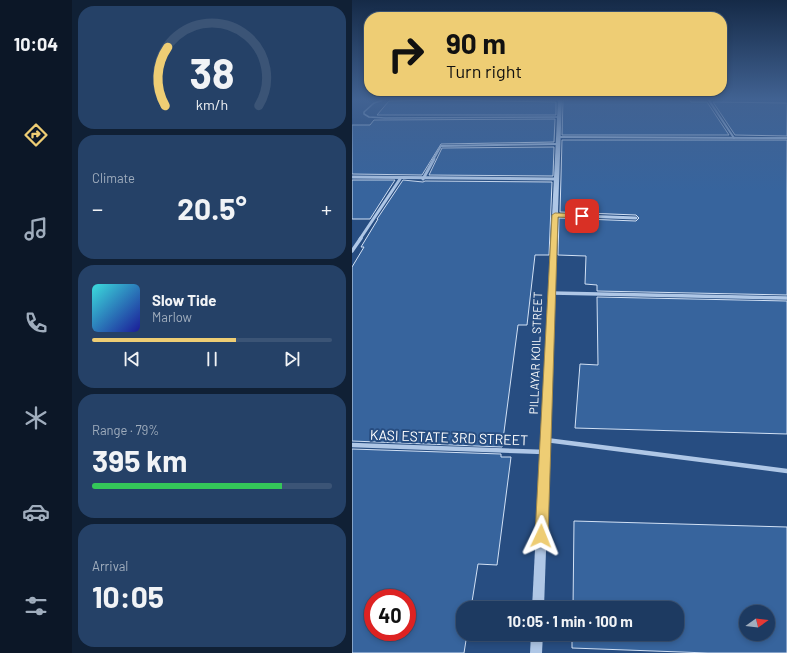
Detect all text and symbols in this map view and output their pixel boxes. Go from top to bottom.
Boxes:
text: 90 m [446,26,506,60]
icon: right [380,28,432,80]
text: 10:04 [14,33,58,55]
text: 38 [190,47,234,97]
text: Turn right [446,60,522,82]
text: km/h [196,95,228,112]
icon: directions [22,121,50,149]
text: Climate [92,170,135,186]
text: 20.5° [177,190,247,226]
text: − [92,195,103,221]
text: + [321,195,332,221]
pin [565,199,599,233]
icon: arrive [571,205,593,227]
icon: music [22,215,50,243]
text: Slow Tide [152,291,216,309]
street label: PILLAYAR KOIL STREET [526,291,544,415]
icon: phone [22,309,50,337]
text: Marlow [152,309,192,325]
icon: previous [121,348,143,370]
icon: pause [201,348,223,370]
icon: next [281,348,303,370]
icon: climate [22,404,50,432]
text: Range · 79% [92,422,159,438]
street label: KASI ESTATE 3RD STREET [370,426,529,448]
text: 395 km [92,442,187,478]
icon: car [22,498,50,526]
position arrow [520,515,562,557]
text: Arrival [92,558,128,574]
text: 10:05 [92,578,164,614]
speed limit sign: 40 [364,589,416,641]
icon: filters [22,592,50,620]
north arrow [739,605,775,641]
map controls [739,605,775,641]
text: 10:05 · 1 min · 100 m [507,612,633,630]

